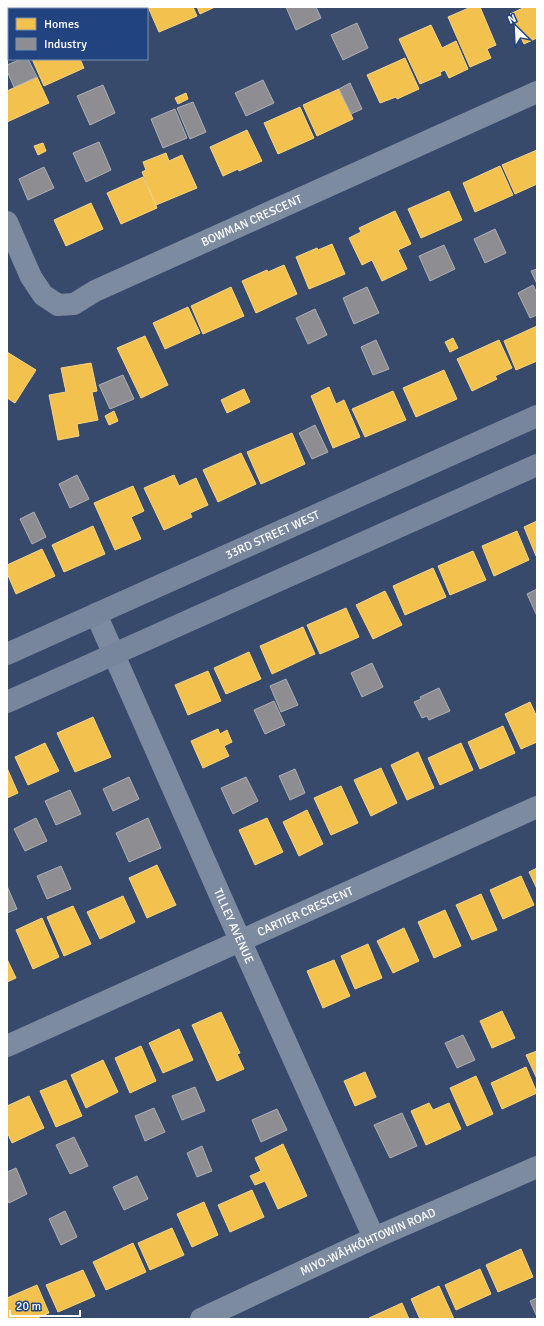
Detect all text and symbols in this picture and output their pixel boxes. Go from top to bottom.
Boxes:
legend [8,8,148,60]
north arrow [496,8,536,48]
text: N [506,12,518,27]
text: Homes [44,17,79,32]
text: Industry [44,37,87,52]
street label: BOWMAN CRESCENT [199,191,304,250]
street label: 33RD STREET WEST [223,507,322,562]
street label: CARTIER CRESCENT [255,883,356,940]
street label: TILLEY AVENUE [210,886,257,966]
street label: MIYO-WÂHKÔHTOWIN ROAD [298,1204,438,1279]
scale bar [10,1292,80,1318]
text: 20 m [16,1299,41,1314]

